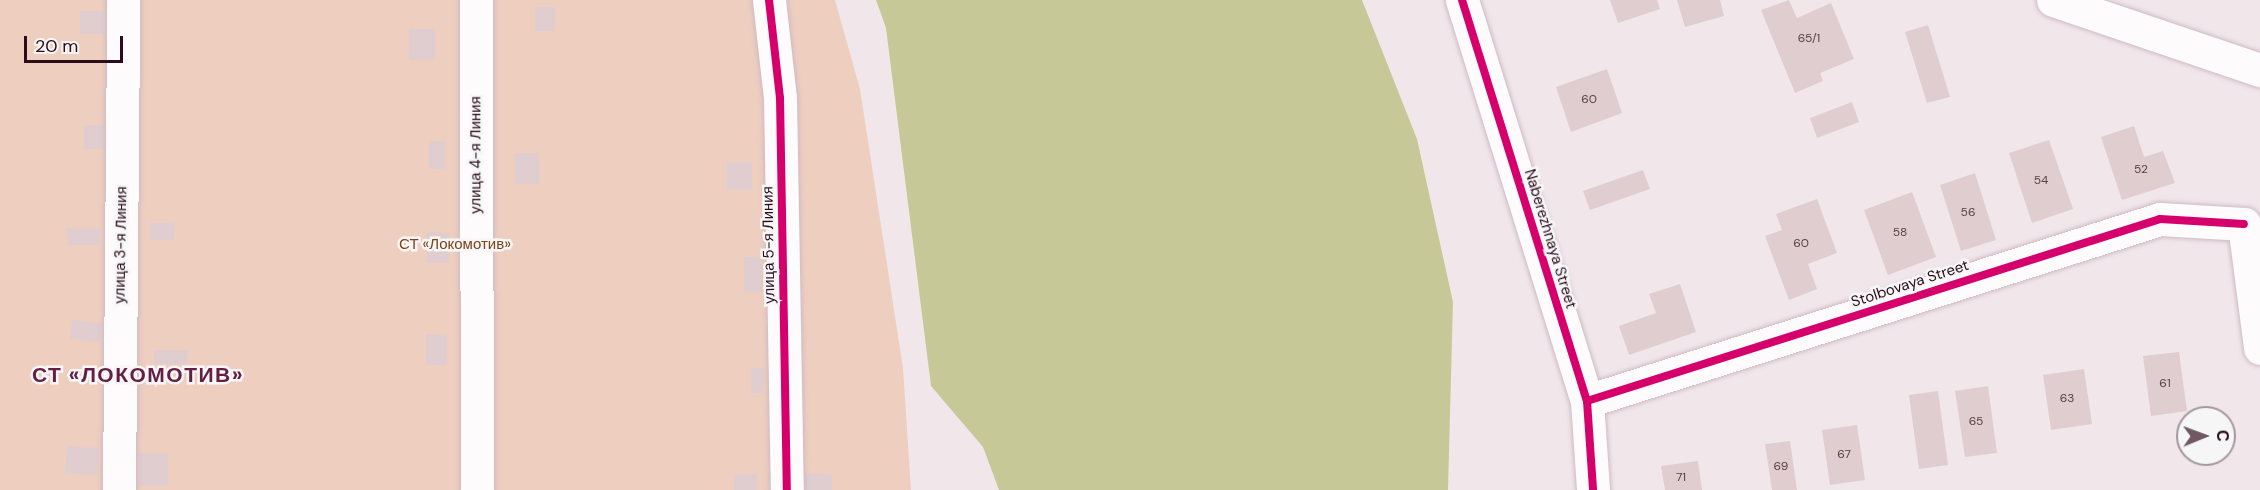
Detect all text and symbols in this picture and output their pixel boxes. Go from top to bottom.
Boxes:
scale bar [27,24,126,62]
house number: 65/1 [1798,32,1820,46]
text: 20 m [35,34,78,58]
house number: 60 [1581,93,1597,107]
street label: улица 4-я Линия [467,96,485,214]
house number: 52 [2134,163,2148,177]
street label: Naberezhnaya Street [1520,167,1580,311]
house number: 54 [2034,174,2048,188]
street label: улица 3-я Линия [111,186,131,304]
street label: улица 5-я Линия [759,186,779,304]
house number: 56 [1961,206,1975,220]
house number: 58 [1893,226,1907,240]
park label: СТ «Локомотив» [399,236,511,254]
house number: 60 [1793,237,1809,251]
street label: Stolbovaya Street [1849,257,1971,311]
district label: СТ «ЛОКОМОТИВ» [32,362,244,388]
house number: 61 [2159,377,2171,391]
house number: 63 [2060,392,2074,406]
north arrow [2176,406,2236,466]
house number: 65 [1969,415,1983,429]
text: С [2212,430,2233,442]
house number: 67 [1837,448,1851,462]
house number: 69 [1774,460,1788,474]
house number: 71 [1676,471,1686,485]

